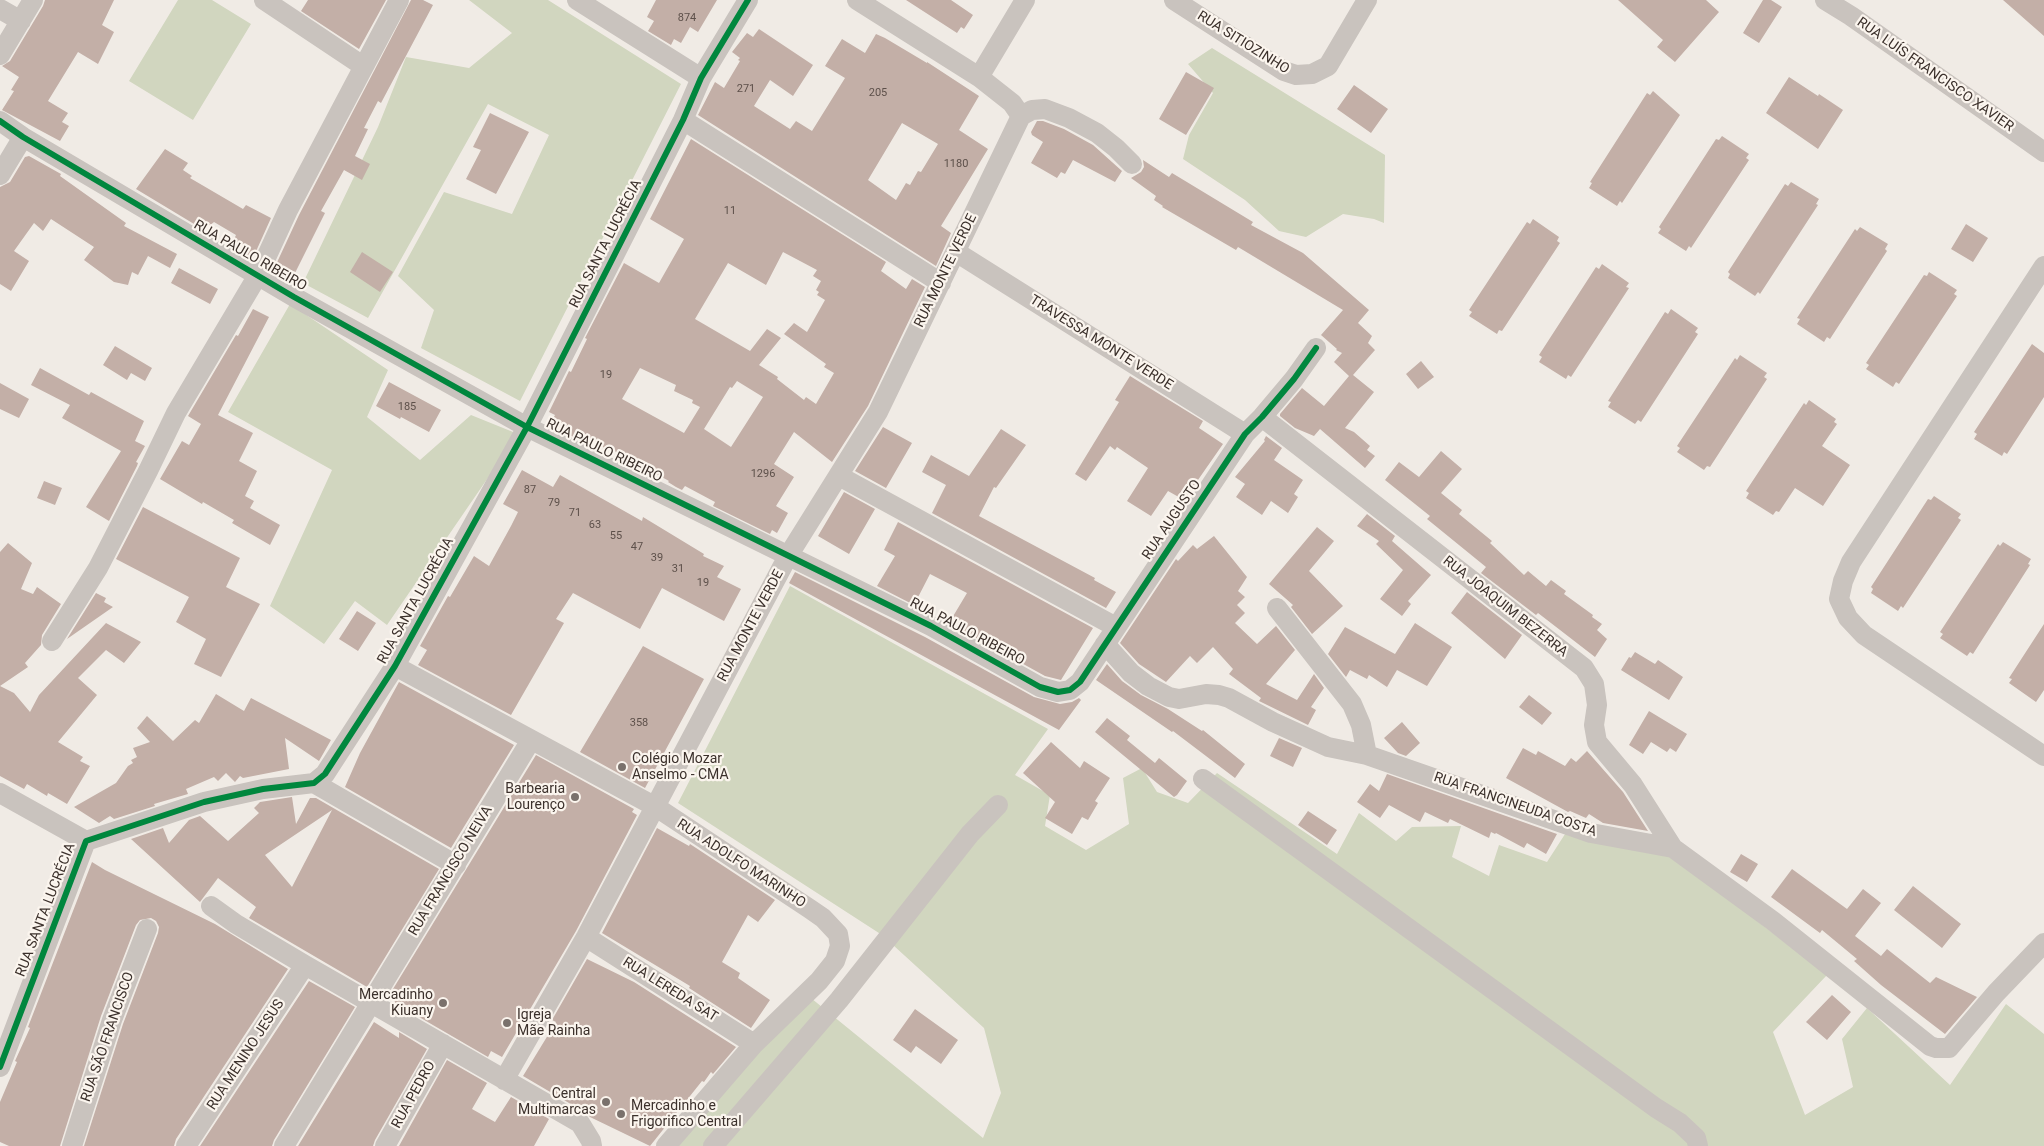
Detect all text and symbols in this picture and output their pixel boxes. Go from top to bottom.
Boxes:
street label: RUA SITIOZINHO [1194,8,1292,78]
house number: 874 [678,11,696,25]
street label: RUA LUÍS FRANCISCO XAVIER [1853,14,2017,136]
house number: 271 [737,82,755,96]
house number: 205 [869,86,887,100]
house number: 1180 [944,157,968,171]
street label: RUA SANTA LUCRÉCIA [566,177,646,311]
house number: 11 [724,204,736,218]
street label: RUA MONTE VERDE [911,211,981,331]
street label: RUA PAULO RIBEIRO [191,217,309,295]
street label: TRAVESSA MONTE VERDE [1026,292,1176,394]
house number: 19 [600,368,612,382]
house number: 185 [398,400,416,414]
street label: RUA PAULO RIBEIRO [543,415,665,487]
house number: 1296 [751,467,775,481]
street label: RUA AUGUSTO [1139,477,1205,563]
house number: 87 [524,483,536,497]
house number: 79 [548,496,560,510]
house number: 71 [569,506,581,520]
house number: 63 [589,518,601,532]
house number: 55 [610,529,622,543]
street label: RUA SANTA LUCRÉCIA [374,535,458,667]
house number: 47 [631,540,643,554]
house number: 39 [651,551,663,565]
street label: RUA JOAQUIM BEZERRA [1439,553,1571,661]
house number: 31 [672,562,684,576]
street label: RUA MONTE VERDE [714,567,788,685]
house number: 19 [697,576,709,590]
street label: RUA PAULO RIBEIRO [907,595,1027,669]
house number: 358 [630,716,648,730]
place label: Colégio Mozar Anselmo - CMA [632,751,729,784]
marker: Colégio Mozar Anselmo - CMA [616,761,628,773]
street label: RUA FRANCINEUDA COSTA [1431,769,1599,841]
place label: Barbearia Lourenço [505,781,565,814]
marker: Barbearia Lourenço [569,791,581,803]
street label: RUA FRANCISCO NEIVA [406,803,496,939]
street label: RUA ADOLFO MARINHO [674,816,808,912]
street label: RUA SANTA LUCRÉCIA [13,841,79,979]
street label: RUA LEREDA SAT [619,954,721,1026]
street label: RUA SÃO FRANCISCO [78,970,138,1104]
place label: Mercadinho Kiuany [359,987,433,1020]
street label: RUA MENINO JESUS [204,996,288,1114]
marker: Mercadinho Kiuany [437,997,449,1009]
place label: Igreja Mãe Rainha [517,1007,590,1040]
marker: Igreja Mãe Rainha [501,1017,513,1029]
street label: RUA PEDRO [389,1058,439,1132]
place label: Central Multimarcas [518,1086,596,1118]
marker: Central Multimarcas [600,1096,612,1108]
place label: Mercadinho e Frigorifico Central [631,1098,742,1130]
marker: Mercadinho e Frigorifico Central [615,1108,627,1120]

